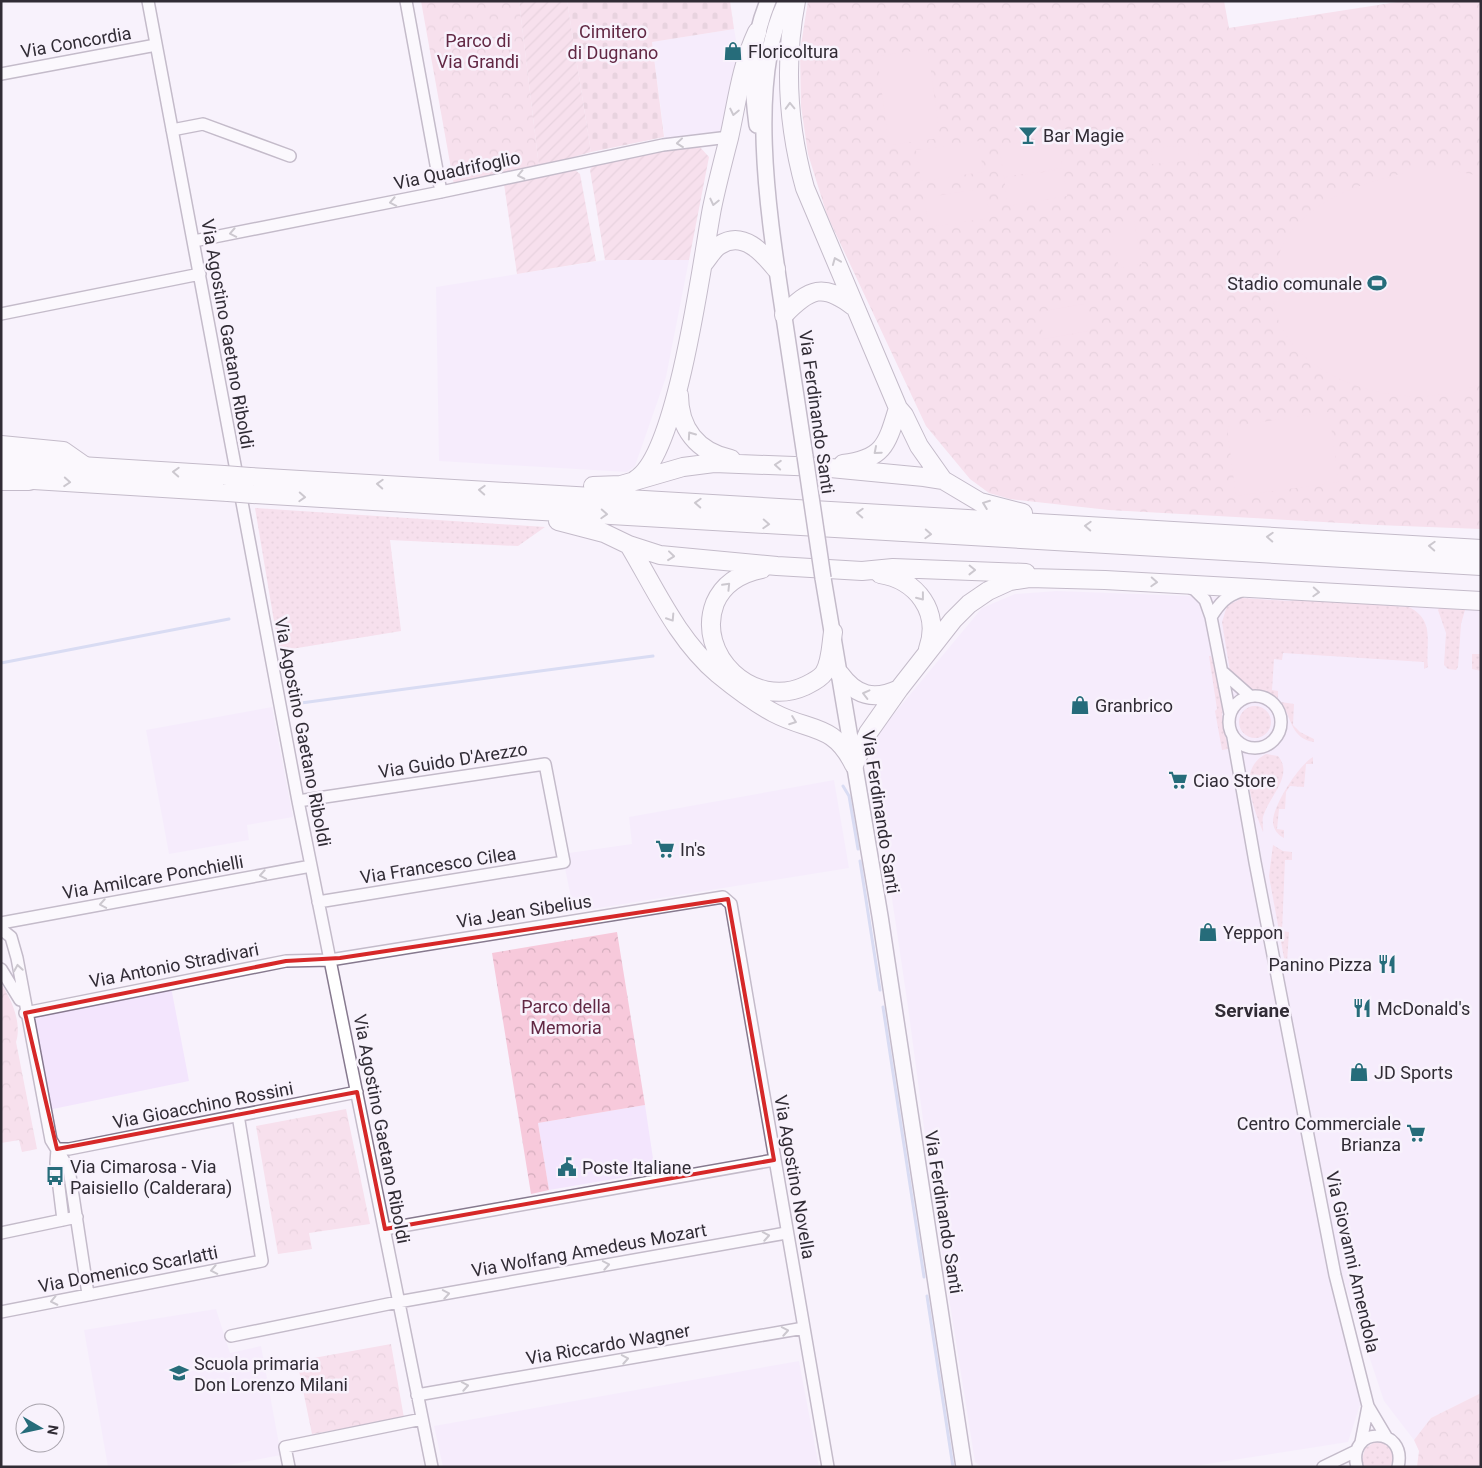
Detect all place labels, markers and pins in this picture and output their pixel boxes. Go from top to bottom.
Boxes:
shop icon: Floricoltura [722,40,744,62]
place label: Floricoltura [748,41,838,62]
bar icon: Bar Magie [1017,124,1039,146]
place label: Bar Magie [1043,125,1124,146]
sports icon: Stadio comunale [1366,272,1388,294]
place label: Stadio comunale [1227,273,1362,294]
shop icon: Granbrico [1069,694,1091,716]
place label: Granbrico [1095,695,1173,716]
supermarket icon: Ciao Store [1167,769,1189,791]
place label: Ciao Store [1193,770,1276,791]
supermarket icon: In's [654,838,676,860]
place label: In's [680,839,706,860]
shop icon: Yeppon [1197,921,1219,943]
place label: Yeppon [1223,922,1283,943]
restaurant icon: Panino Pizza [1376,953,1398,975]
place label: Panino Pizza [1269,954,1372,975]
restaurant icon: McDonald's [1351,997,1373,1019]
place label: McDonald's [1377,998,1470,1019]
shop icon: JD Sports [1348,1061,1370,1083]
place label: JD Sports [1374,1062,1453,1083]
place label: Centro Commerciale Brianza [1237,1113,1401,1155]
supermarket icon: Centro Commerciale Brianza [1405,1122,1427,1144]
place label: Via Cimarosa - Via PaisieIIo (Calderara) [70,1156,232,1199]
public building icon: Poste Italiane [556,1156,578,1178]
place label: Poste Italiane [582,1157,691,1178]
bus stop icon: Via Cimarosa - Via PaisieIIo (Calderara) [44,1165,66,1187]
place label: Scuola primaria Don Lorenzo Milani [194,1353,348,1395]
school or university icon: Scuola primaria Don Lorenzo Milani [168,1362,190,1384]

